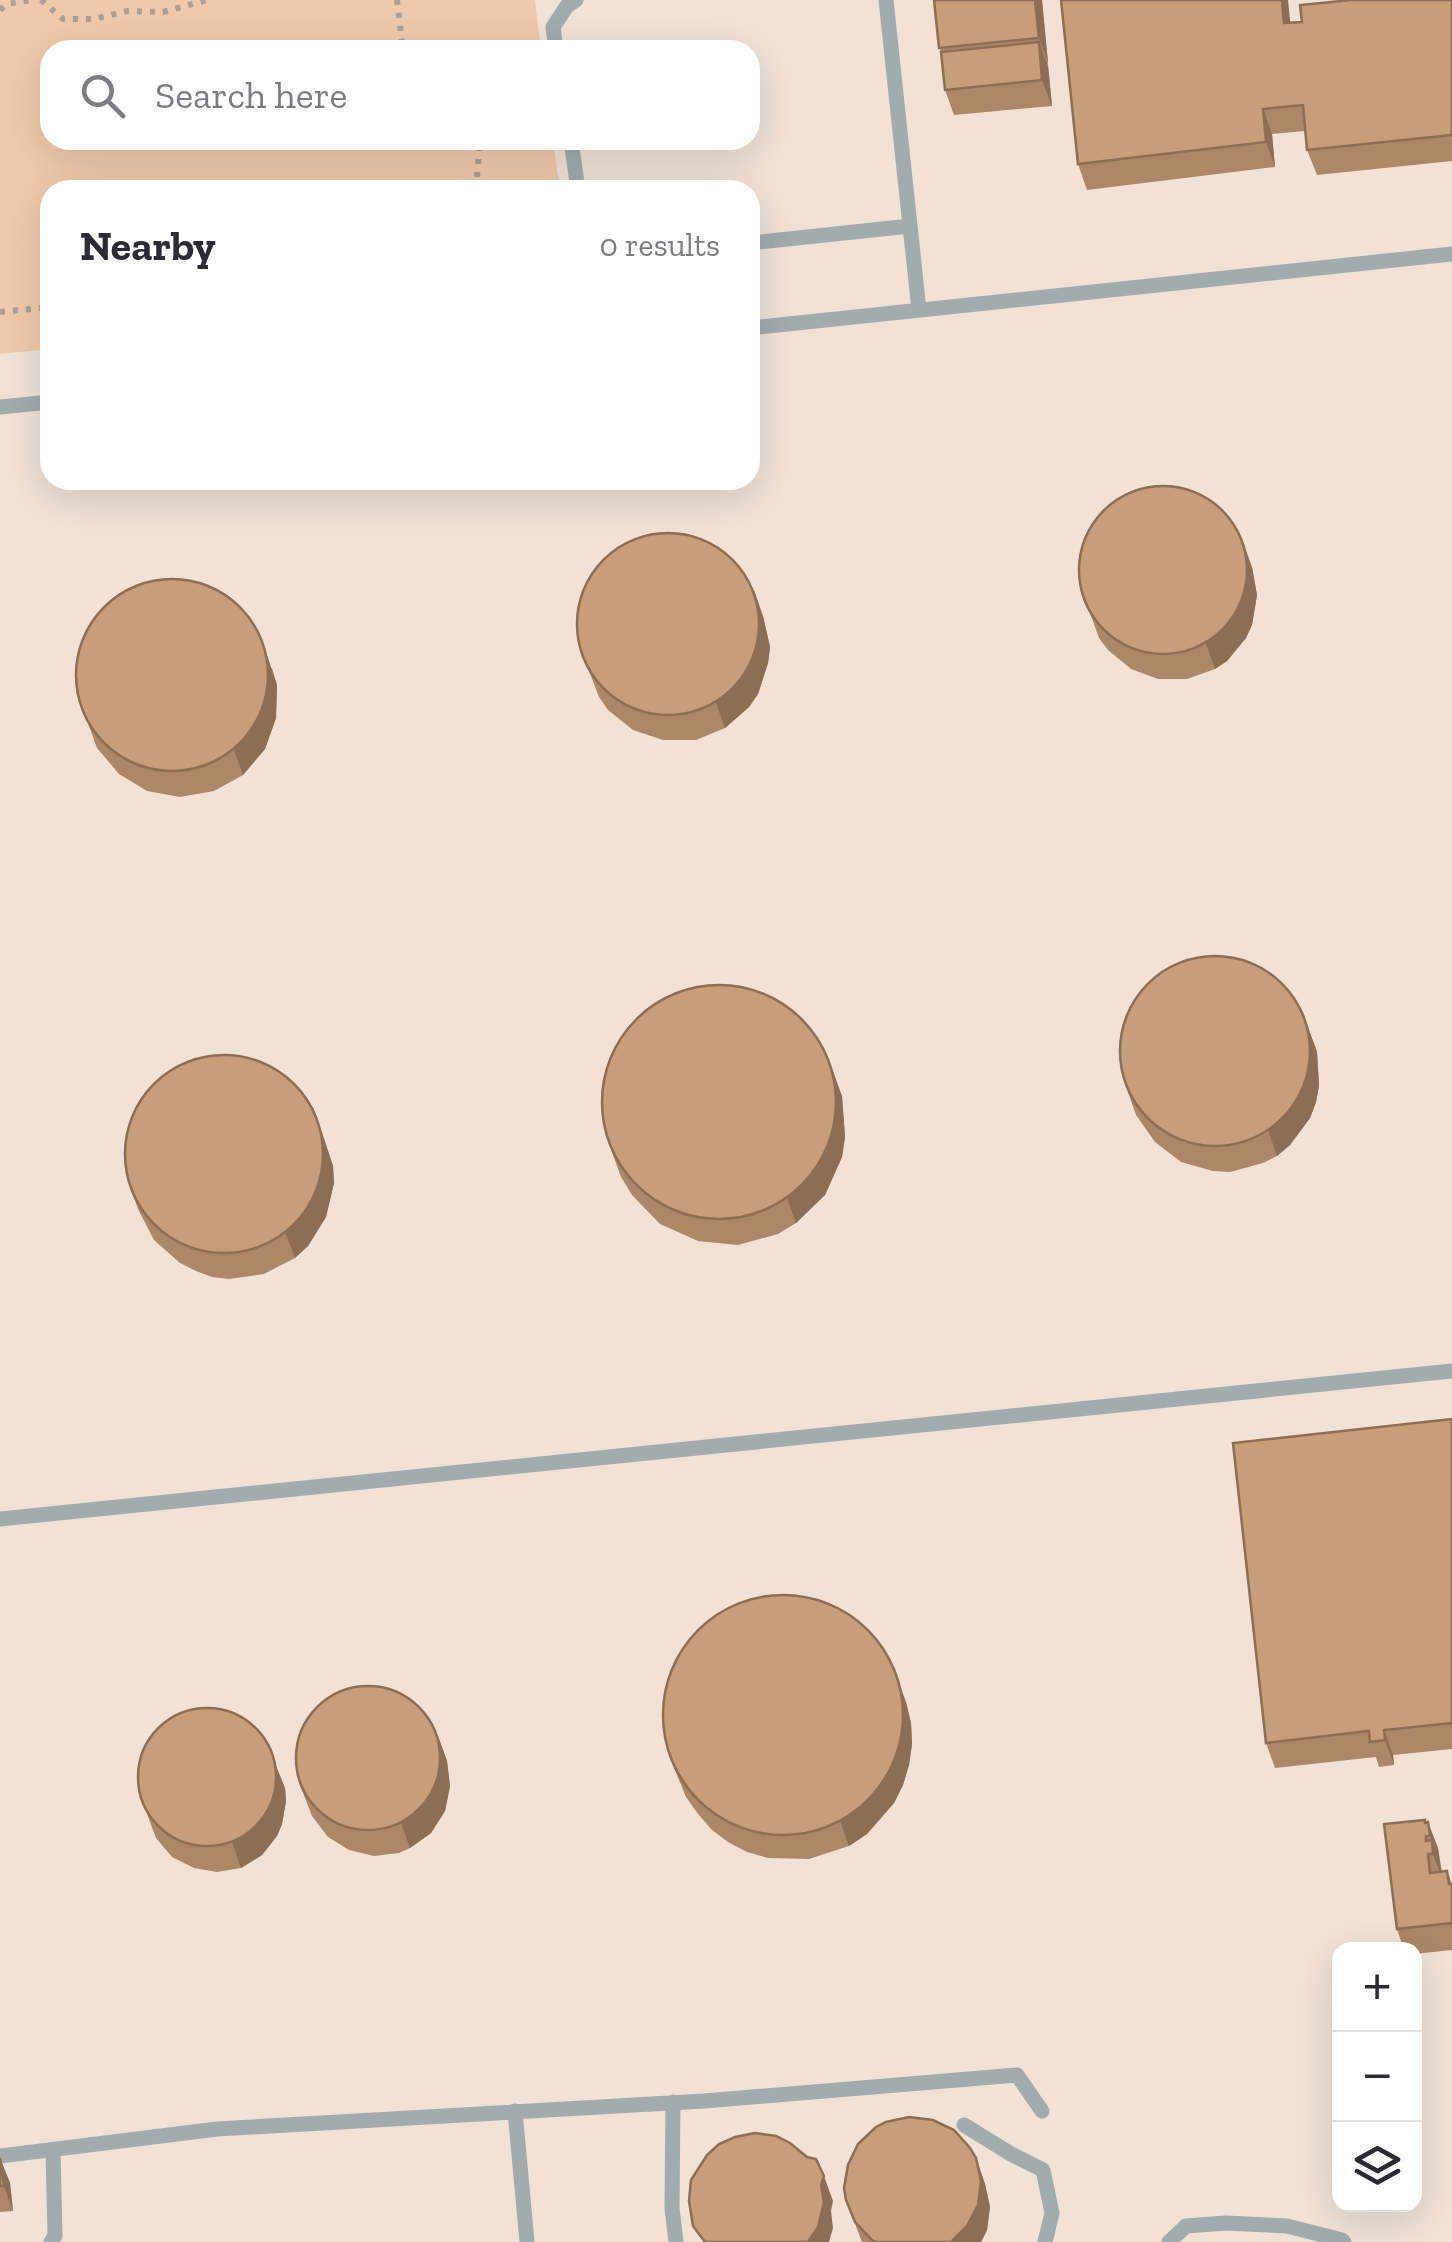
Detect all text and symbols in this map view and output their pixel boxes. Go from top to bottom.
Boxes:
search box [40,40,760,150]
icon: search [75,68,130,123]
text: Search here [155,72,347,118]
text: Nearby [80,220,216,271]
text: 0 results [599,226,720,264]
map controls [1332,1942,1422,2212]
button: + [1332,1942,1422,2032]
button: − [1332,2032,1422,2122]
button: layers [1332,2122,1422,2212]

